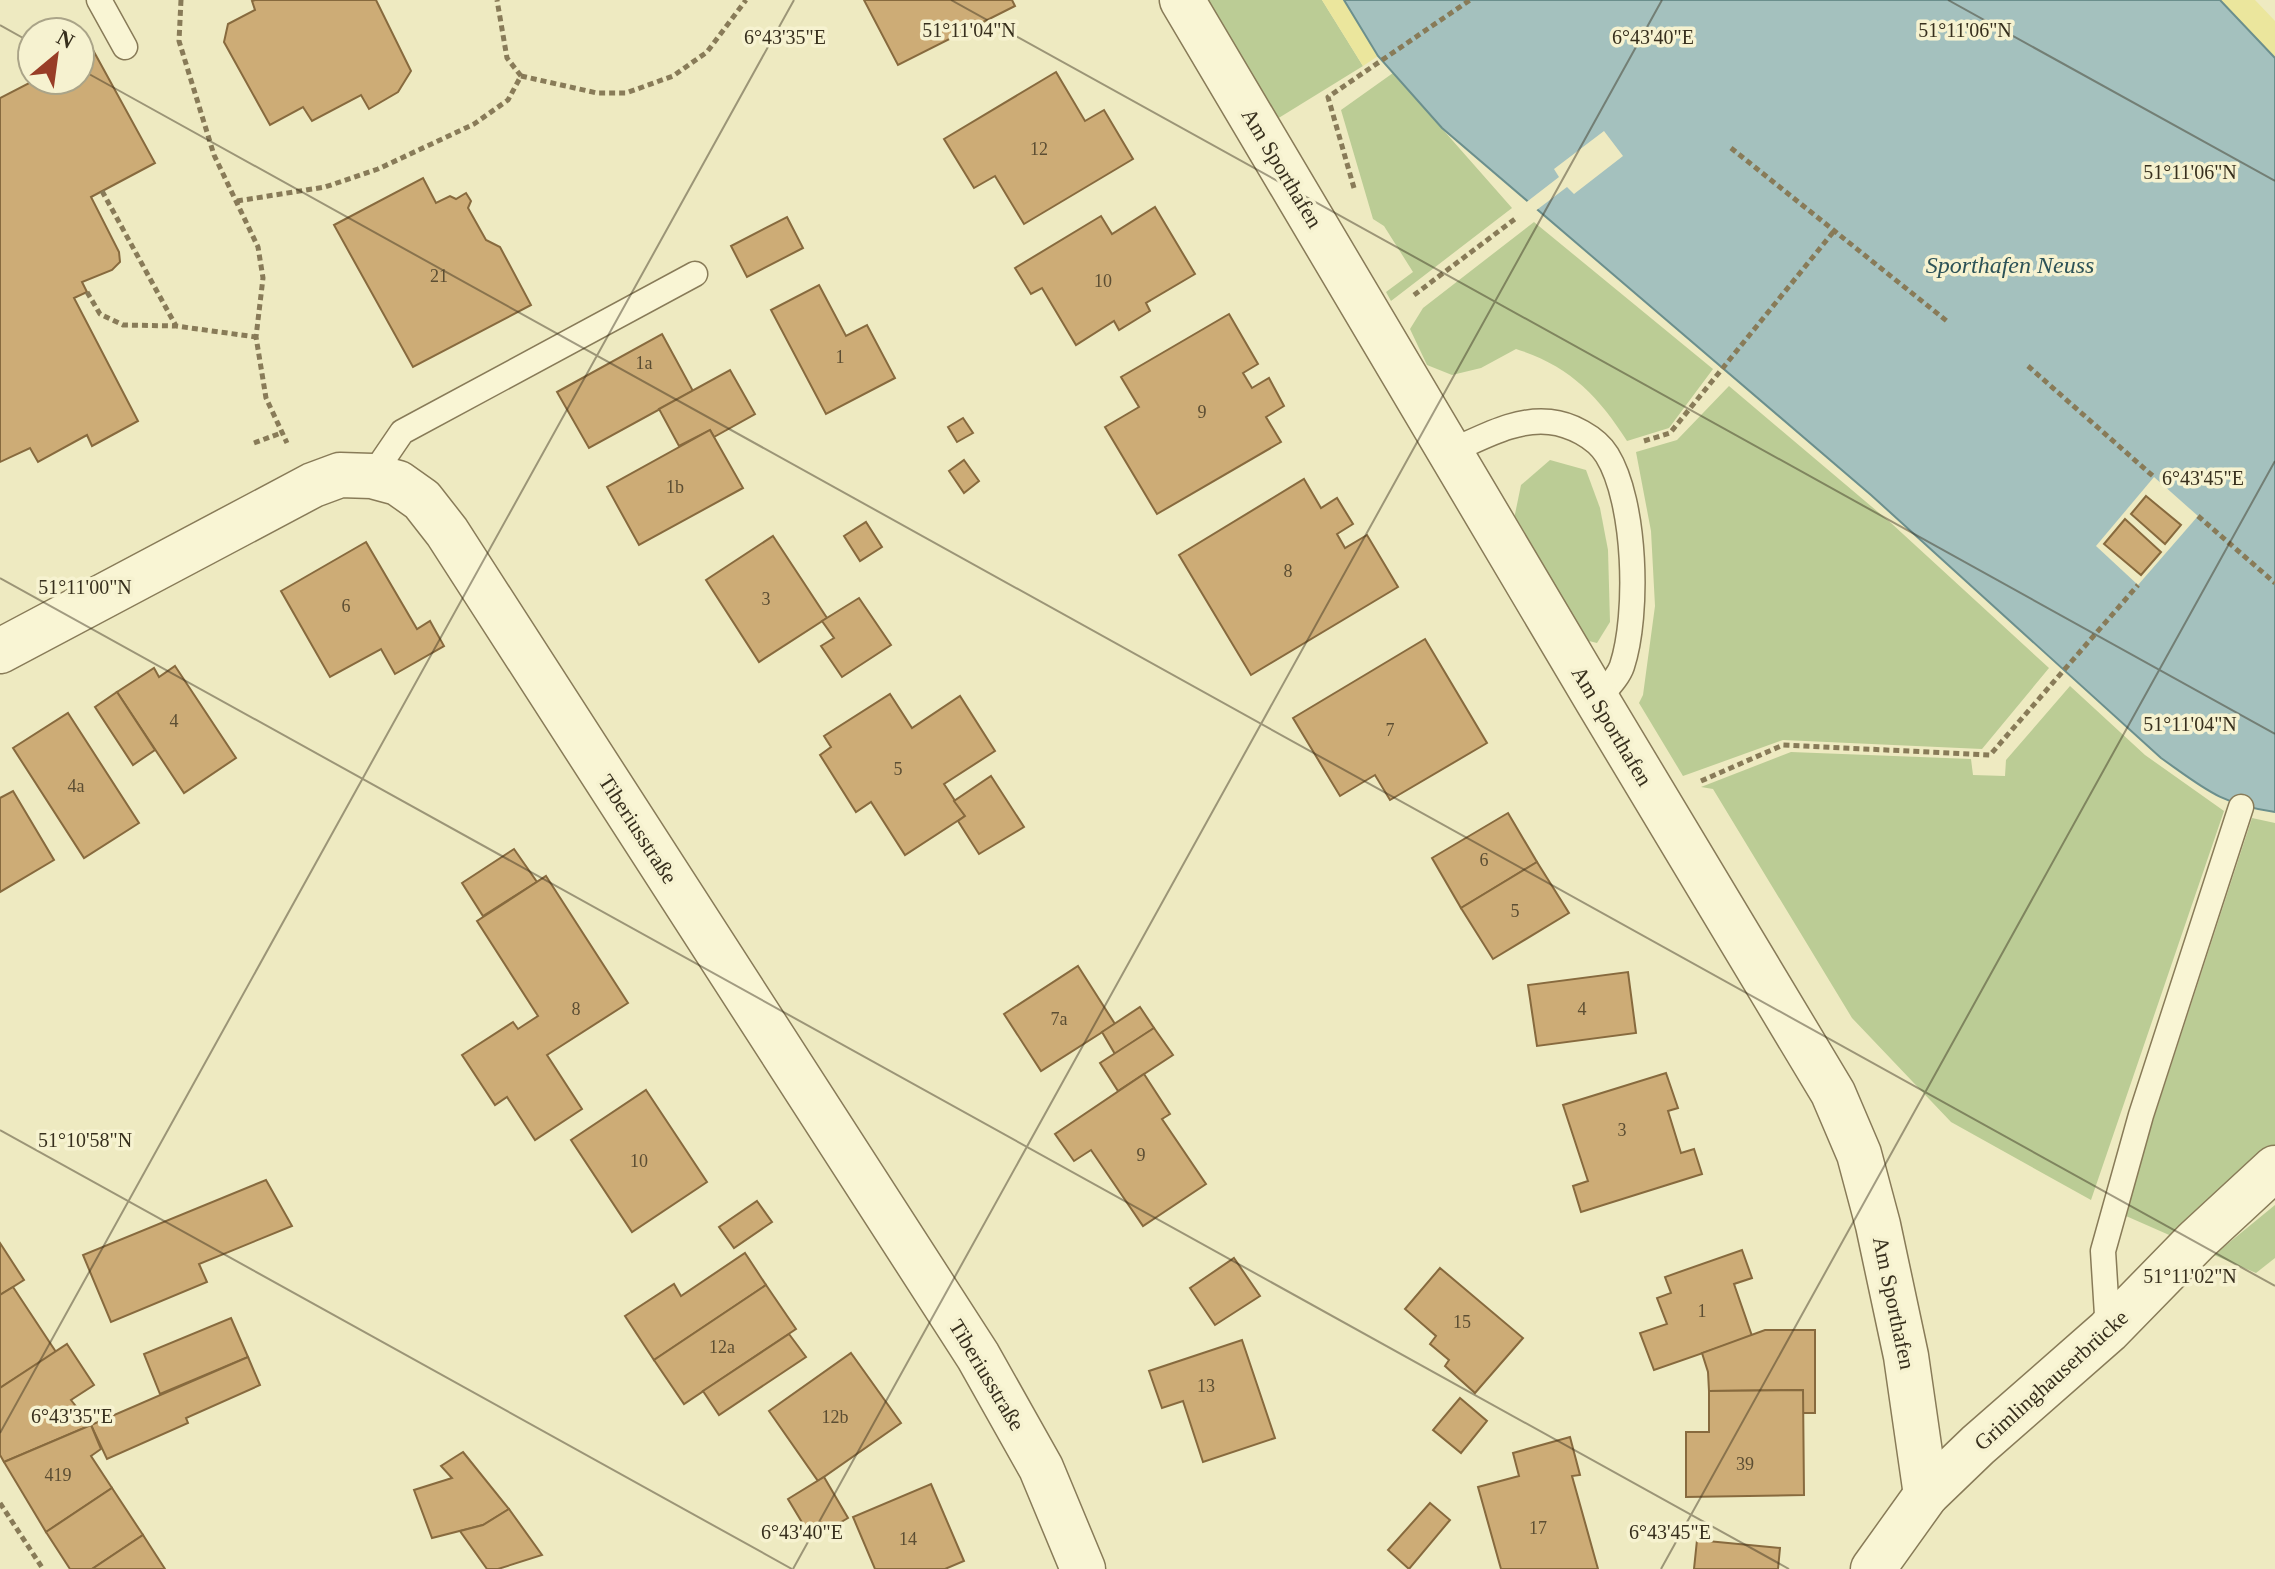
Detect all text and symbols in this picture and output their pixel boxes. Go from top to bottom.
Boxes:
north arrow [16,16,96,96]
text: 51°11'04"N [922,19,1016,41]
text: 51°11'06"N [1918,19,2012,41]
text: N [52,24,79,54]
text: 6°43'35"E [744,26,826,48]
text: 6°43'40"E [1612,26,1694,48]
street label: Am Sporthafen [1237,104,1327,232]
house number: 12 [1030,139,1048,159]
text: 51°11'06"N [2143,161,2237,183]
water label: Sporthafen Neuss [1926,252,2094,278]
house number: 21 [430,266,448,286]
house number: 10 [1094,271,1112,291]
house number: 1 [836,347,845,367]
house number: 1a [636,353,653,373]
house number: 9 [1198,402,1207,422]
text: 6°43'45"E [2162,467,2244,489]
house number: 1b [666,477,684,497]
house number: 8 [1284,561,1293,581]
text: 51°11'00"N [38,576,132,598]
house number: 3 [762,589,771,609]
house number: 6 [342,596,351,616]
street label: Am Sporthafen [1567,662,1657,790]
house number: 4 [170,711,179,731]
text: 51°11'04"N [2143,713,2237,735]
house number: 7 [1386,720,1395,740]
house number: 5 [894,759,903,779]
street label: Tiberiusstraße [593,770,683,888]
house number: 4a [68,776,85,796]
house number: 6 [1480,850,1489,870]
house number: 5 [1511,901,1520,921]
house number: 8 [572,999,581,1019]
house number: 4 [1578,999,1587,1019]
house number: 7a [1051,1009,1068,1029]
house number: 3 [1618,1120,1627,1140]
text: 51°10'58"N [38,1129,132,1151]
house number: 9 [1137,1145,1146,1165]
house number: 10 [630,1151,648,1171]
street label: Am Sporthafen [1868,1234,1920,1372]
text: 51°11'02"N [2143,1265,2237,1287]
house number: 1 [1698,1301,1707,1321]
street label: Grimlinghauserbrücke [1969,1304,2133,1456]
house number: 15 [1453,1312,1471,1332]
street label: Tiberiusstraße [944,1315,1030,1435]
house number: 12a [709,1337,735,1357]
house number: 13 [1197,1376,1215,1396]
text: 6°43'35"E [31,1405,113,1427]
house number: 12b [822,1407,849,1427]
house number: 39 [1736,1454,1754,1474]
house number: 419 [45,1465,72,1485]
house number: 17 [1529,1518,1547,1538]
text: 6°43'40"E [761,1521,843,1543]
text: 6°43'45"E [1629,1521,1711,1543]
house number: 14 [899,1529,917,1549]

